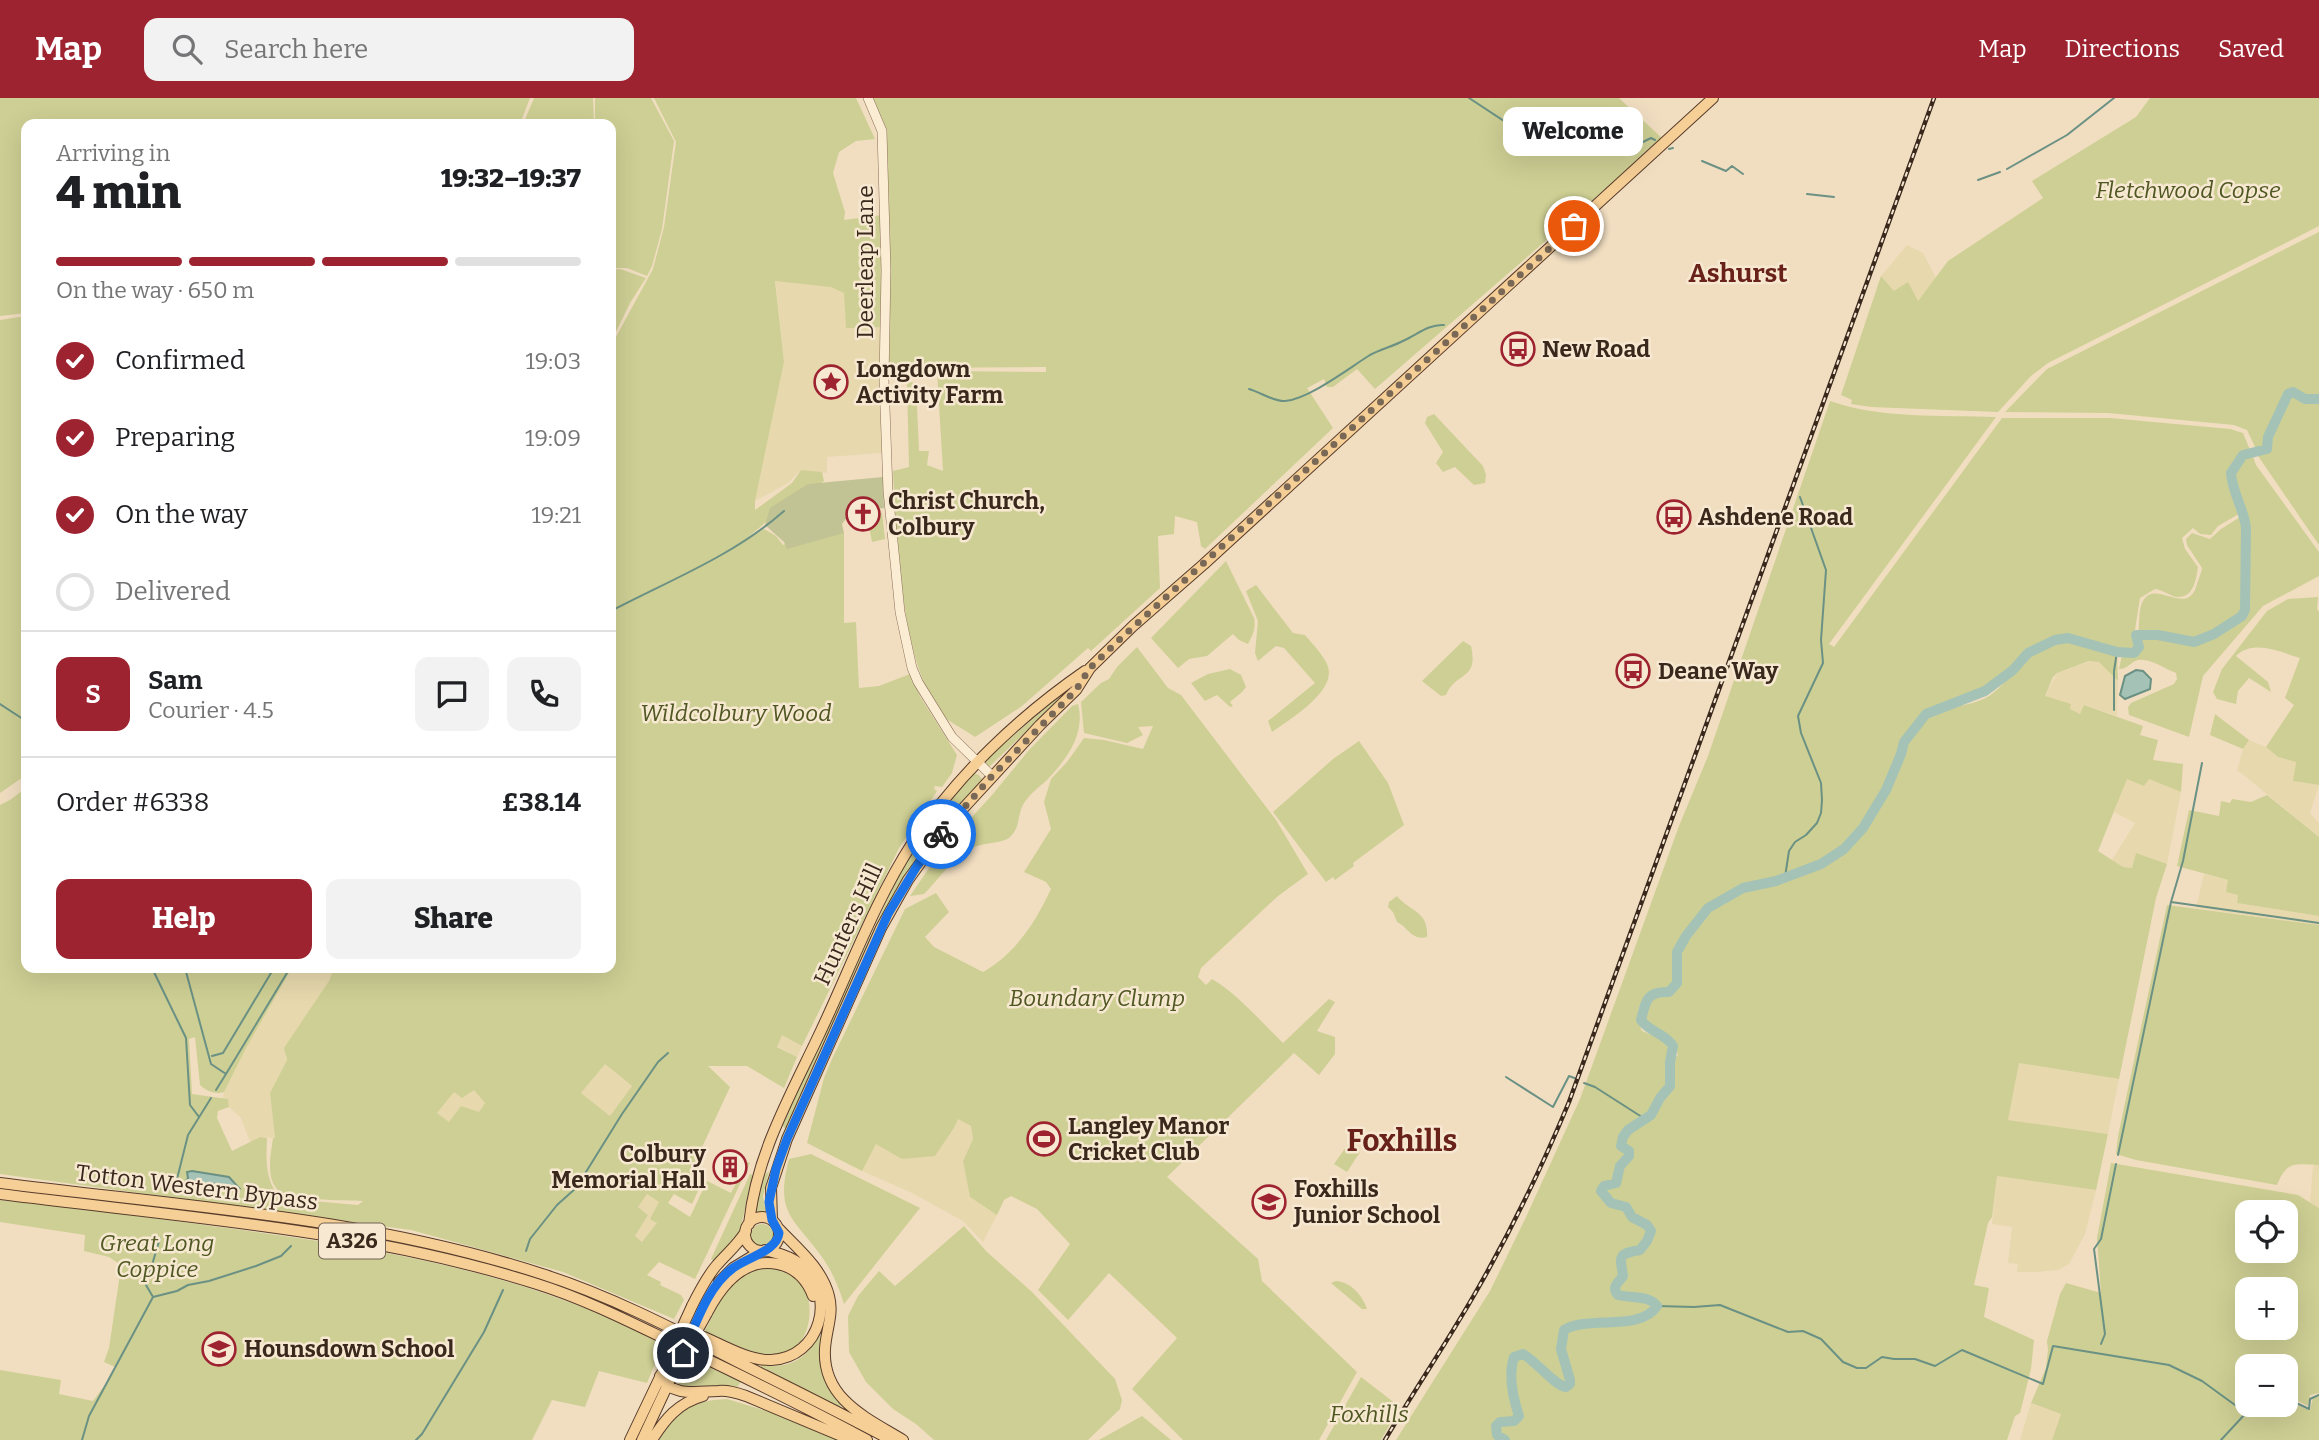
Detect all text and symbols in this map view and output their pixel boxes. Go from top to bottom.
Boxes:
search box [144,18,634,81]
text: Map [35,29,102,69]
icon: search [168,30,206,68]
text: Search here [224,34,368,65]
text: Map [1978,35,2027,63]
text: Directions [2065,35,2180,63]
text: Saved [2218,35,2284,63]
callout: Welcome [1504,107,1644,156]
text: Welcome [1522,117,1624,145]
text: Arriving in [56,139,170,167]
text: 19:32–19:37 [441,163,581,194]
text: 4 min [56,165,181,220]
park label: Fletchwood Copse [2095,176,2281,204]
street label: Deerleap Lane [851,185,879,339]
pin [1544,196,1604,256]
icon: bag [1555,207,1593,245]
district label: Ashurst [1688,258,1788,289]
text: On the way · 650 m [56,276,254,304]
bus stop icon: New Road [1499,330,1537,368]
place label: New Road [1542,335,1650,363]
icon: check [56,342,94,380]
text: Confirmed [115,345,245,376]
text: 19:03 [525,347,581,375]
place label: Longdown Activity Farm [856,355,1003,409]
place icon: Longdown Activity Farm [812,363,850,401]
icon: check [56,419,94,457]
text: Preparing [115,422,235,453]
text: 19:09 [525,424,581,452]
place label: Christ Church, Colbury [888,487,1045,541]
church icon: Christ Church, Colbury [844,495,882,533]
icon: check [56,496,94,534]
bus stop icon: Ashdene Road [1655,498,1693,536]
text: On the way [115,499,248,530]
text: 19:21 [531,501,581,529]
place label: Ashdene Road [1698,503,1853,531]
text: Delivered [115,576,230,607]
bus stop icon: Deane Way [1614,652,1652,690]
button: chat [415,657,489,731]
button: phone [507,657,581,731]
place label: Deane Way [1658,657,1779,685]
text: Sam [148,665,203,696]
text: S [85,679,101,710]
text: Courier · 4.5 [148,696,274,724]
park label: Wildcolbury Wood [640,699,832,727]
text: Order #6338 [56,787,209,818]
text: £38.14 [502,787,581,818]
courier [906,799,976,869]
icon: bike [922,815,960,853]
street label: Hunters Hill [808,858,889,990]
button: Help [56,879,312,959]
button: Share [326,879,581,959]
park label: Boundary Clump [1009,984,1185,1012]
place label: Langley Manor Cricket Club [1068,1112,1229,1166]
sports icon: Langley Manor Cricket Club [1025,1120,1063,1158]
district label: Foxhills [1347,1123,1457,1159]
place label: Colbury Memorial Hall [551,1140,706,1194]
building icon: Colbury Memorial Hall [711,1148,749,1186]
street label: Totton Western Bypass [74,1158,320,1216]
place label: Foxhills Junior School [1292,1175,1440,1229]
school or university icon: Foxhills Junior School [1250,1183,1288,1221]
map controls [2235,1200,2298,1417]
button: locate [2235,1200,2298,1263]
road number: A326 [319,1224,385,1258]
park label: Great Long Coppice [100,1229,214,1283]
button: + [2235,1277,2298,1340]
pin [653,1323,713,1383]
school or university icon: Hounsdown School [200,1330,238,1368]
icon: home [664,1334,702,1372]
place label: Hounsdown School [244,1335,454,1363]
button: − [2235,1354,2298,1417]
park label: Foxhills [1329,1400,1409,1428]

